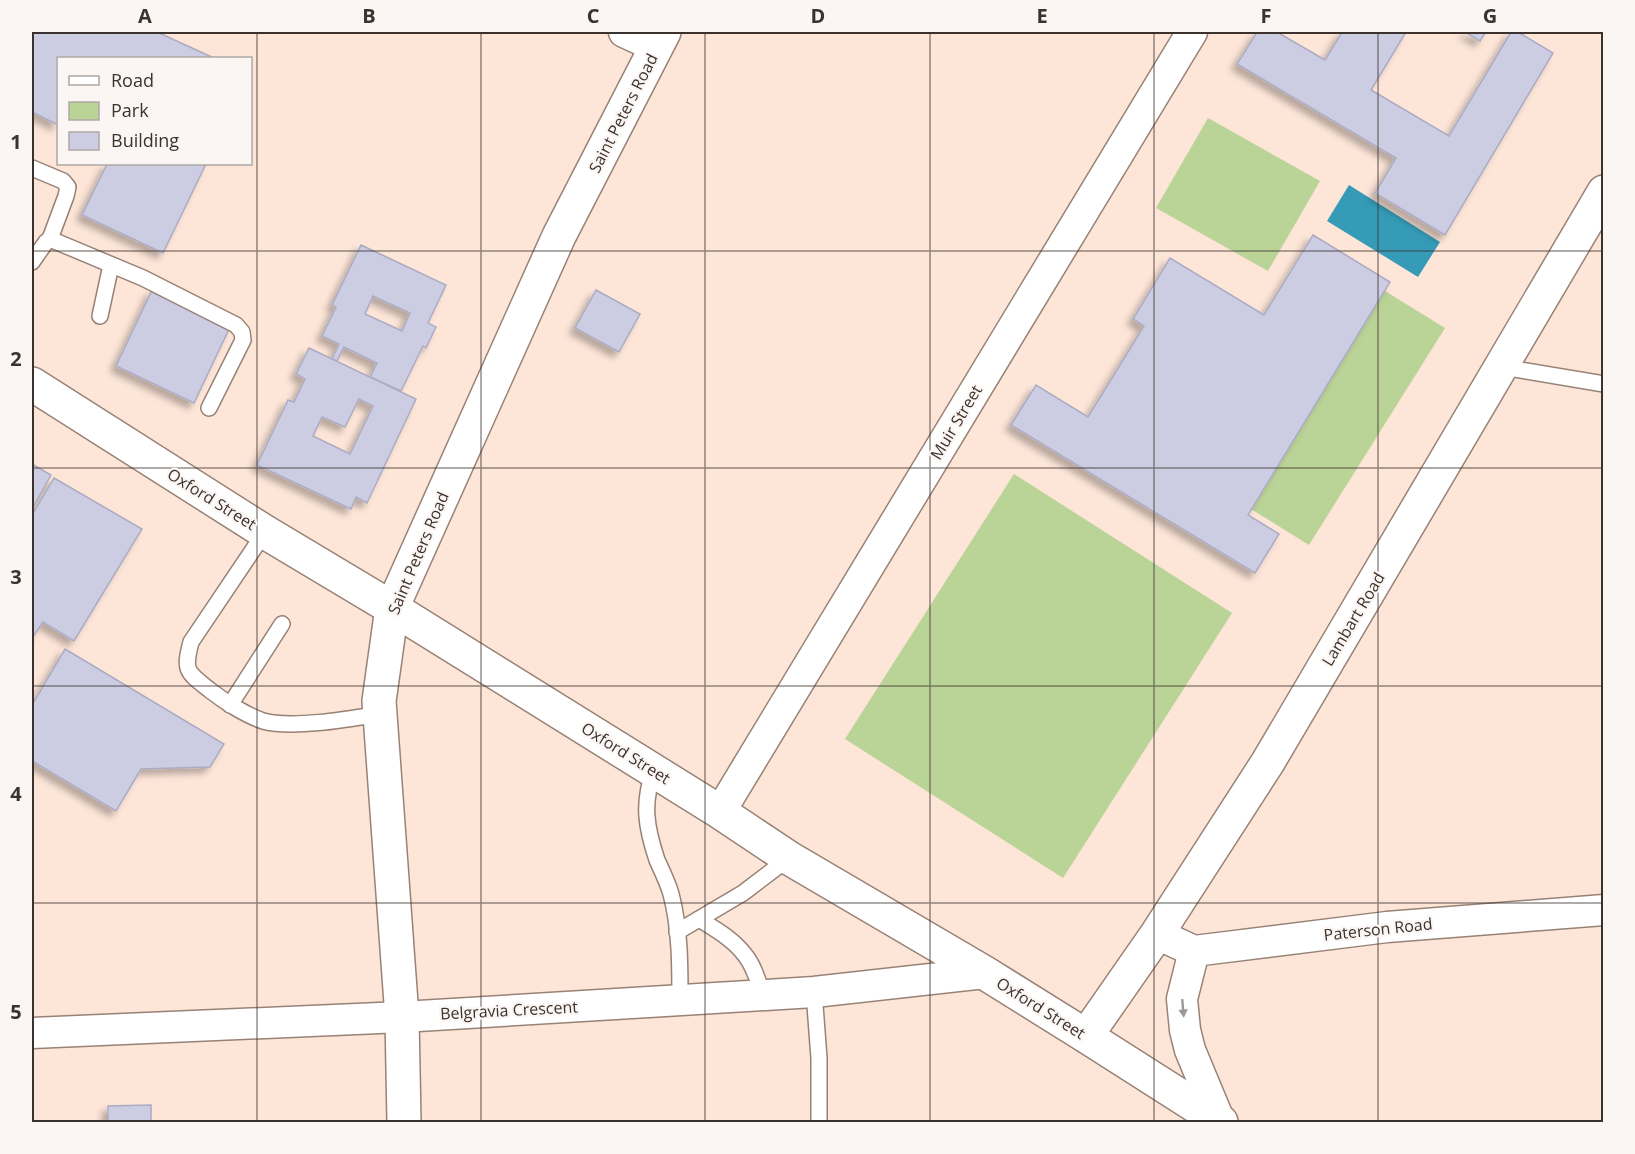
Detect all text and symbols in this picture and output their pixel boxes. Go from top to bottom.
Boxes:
text: A [138,2,152,29]
text: B [362,2,376,29]
text: C [587,2,600,29]
text: D [811,2,825,29]
text: E [1036,2,1048,29]
text: F [1261,2,1271,29]
text: G [1483,2,1497,29]
street label: Saint Peters Road [583,50,663,176]
legend [57,57,252,165]
text: Road [111,68,154,92]
text: Park [111,98,149,122]
text: 1 [10,128,22,155]
text: Building [111,128,179,152]
text: 2 [10,345,22,372]
street label: Muir Street [925,380,987,464]
street label: Oxford Street [163,463,261,535]
street label: Saint Peters Road [382,488,454,618]
text: 3 [10,563,22,590]
street label: Lambart Road [1316,568,1390,670]
street label: Oxford Street [577,717,675,789]
text: 4 [10,780,22,807]
street label: Paterson Road [1323,912,1433,946]
street label: Oxford Street [992,972,1090,1044]
street label: Belgravia Crescent [440,995,579,1025]
text: 5 [10,998,22,1025]
one-way arrow [1178,999,1188,1018]

